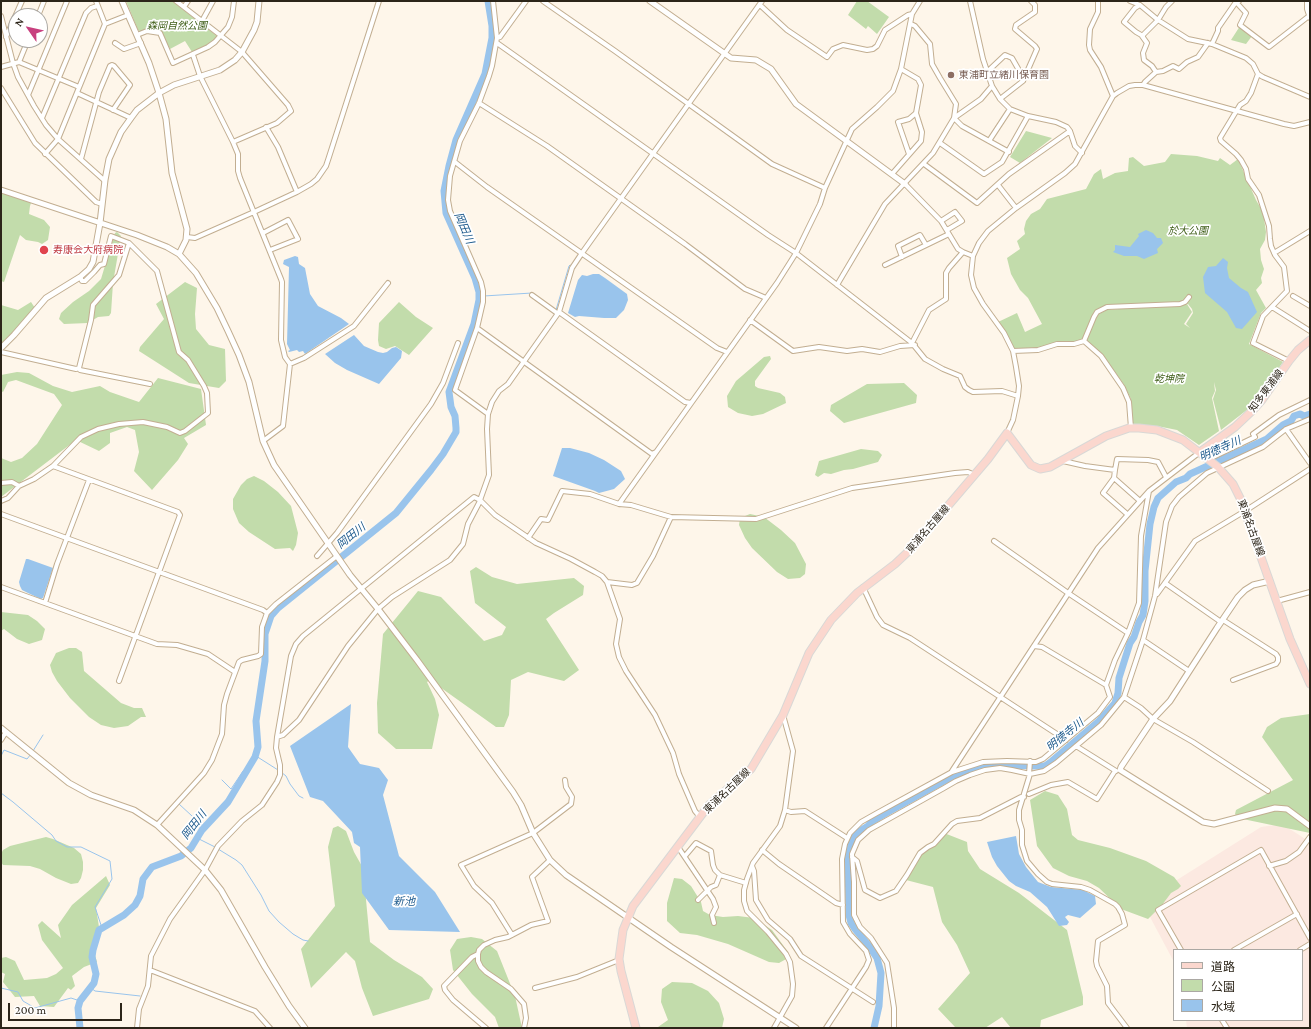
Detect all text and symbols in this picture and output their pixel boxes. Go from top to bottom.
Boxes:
north arrow [8,8,48,48]
text: N [12,15,26,28]
park label: 森岡自然公園 [147,20,207,32]
place label: 東浦町立緒川保育園 [959,69,1049,81]
marker: 東浦町立緒川保育園 [946,70,956,80]
water label: 岡田川 [451,210,477,246]
park label: 於大公園 [1168,225,1208,237]
marker: 寿康会大府病院 [38,244,50,256]
place label: 寿康会大府病院 [53,244,123,256]
street label: 知多東浦線 [1246,367,1286,415]
park label: 乾坤院 [1154,373,1184,385]
water label: 明徳寺川 [1197,434,1243,464]
street label: 東浦名古屋線 [1235,498,1267,558]
street label: 東浦名古屋線 [904,502,952,556]
water label: 岡田川 [334,520,368,552]
water label: 明徳寺川 [1044,716,1086,754]
street label: 東浦名古屋線 [701,766,753,816]
water label: 岡田川 [179,808,209,842]
water label: 新池 [393,895,415,909]
legend [1173,949,1303,1021]
text: 道路 [1211,960,1235,974]
text: 公園 [1211,980,1235,994]
scale bar [10,995,124,1021]
text: 水域 [1211,1000,1235,1014]
text: 200 m [15,1003,46,1017]

